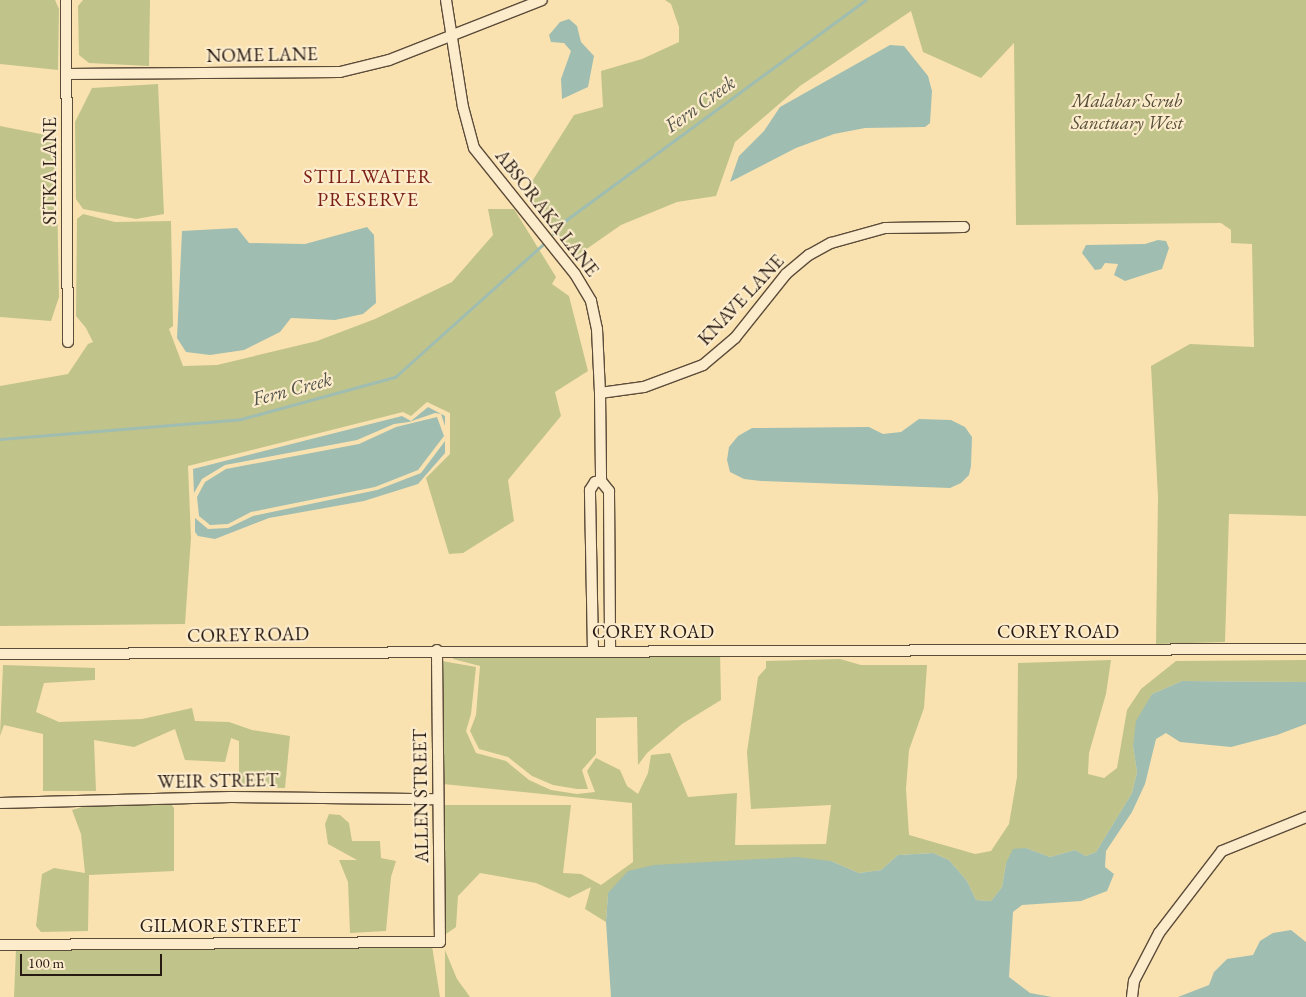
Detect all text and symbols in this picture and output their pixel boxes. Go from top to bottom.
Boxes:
street label: NOME LANE [206,43,318,67]
water label: Fern Creek [660,70,740,138]
park label: Malabar Scrub Sanctuary West [1071,90,1183,134]
street label: SITKA LANE [39,117,61,225]
street label: ABSORAKA LANE [490,145,604,281]
district label: STILLWATER PRESERVE [302,164,434,211]
street label: KNAVE LANE [693,250,789,350]
water label: Fern Creek [250,367,334,411]
street label: COREY ROAD [592,621,714,643]
street label: COREY ROAD [997,621,1119,643]
street label: COREY ROAD [187,623,309,647]
street label: ALLEN STREET [408,729,434,863]
street label: WEIR STREET [157,769,279,793]
street label: GILMORE STREET [140,915,300,937]
scale bar [22,944,165,976]
text: 100 m [28,953,64,972]

